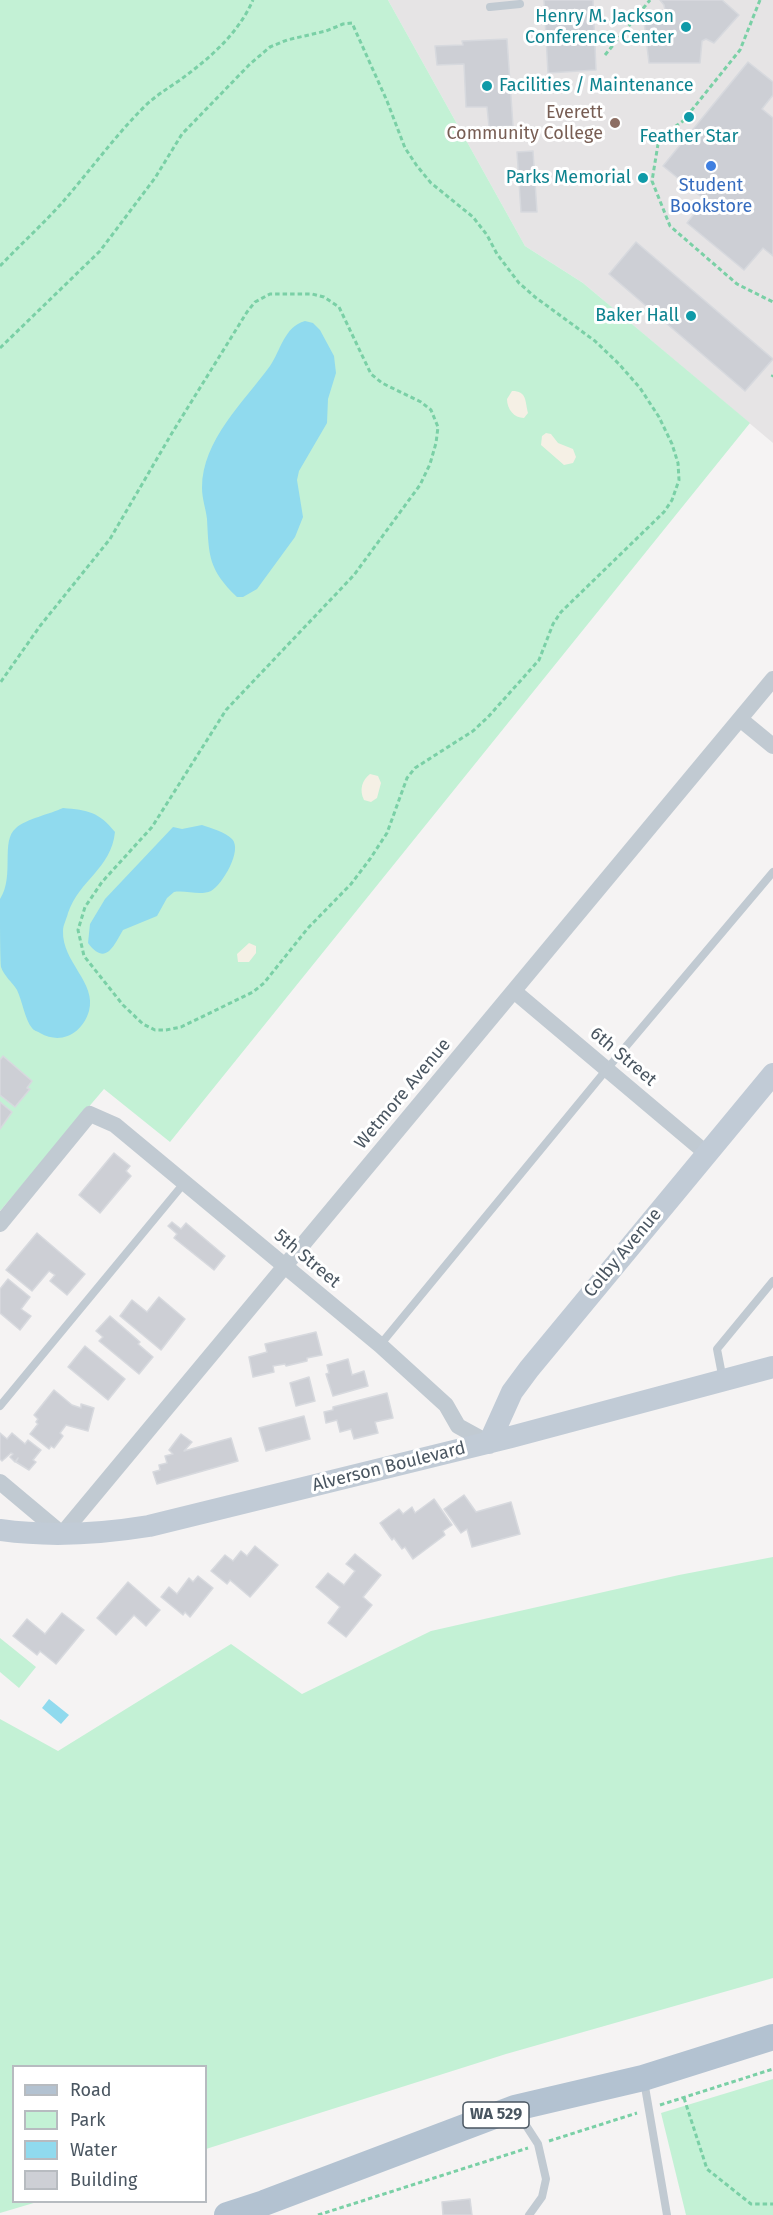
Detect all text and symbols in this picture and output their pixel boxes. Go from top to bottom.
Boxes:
place label: Henry M. Jackson Conference Center [525,6,674,48]
marker: Henry M. Jackson Conference Center [679,20,693,34]
place label: Facilities / Maintenance [499,75,694,97]
marker: Facilities / Maintenance [480,79,494,93]
place label: Everett Community College [446,102,603,144]
marker: Feather Star [682,110,696,124]
marker: Everett Community College [608,116,622,130]
place label: Feather Star [639,126,739,148]
marker: Student Bookstore [704,159,718,173]
place label: Parks Memorial [506,167,631,189]
marker: Parks Memorial [636,171,650,185]
place label: Student Bookstore [670,175,752,218]
place label: Baker Hall [595,305,679,327]
marker: Baker Hall [684,309,698,323]
street label: 6th Street [585,1023,661,1091]
street label: Wetmore Avenue [350,1034,456,1154]
street label: Colby Avenue [580,1204,666,1302]
street label: 5th Street [270,1225,344,1293]
street label: Alverson Boulevard [310,1437,468,1497]
legend [12,2065,207,2203]
text: Road [70,2079,112,2101]
road number: WA 529 [463,2102,529,2128]
text: Park [70,2109,105,2131]
text: Water [70,2139,117,2161]
text: Building [70,2169,137,2191]

